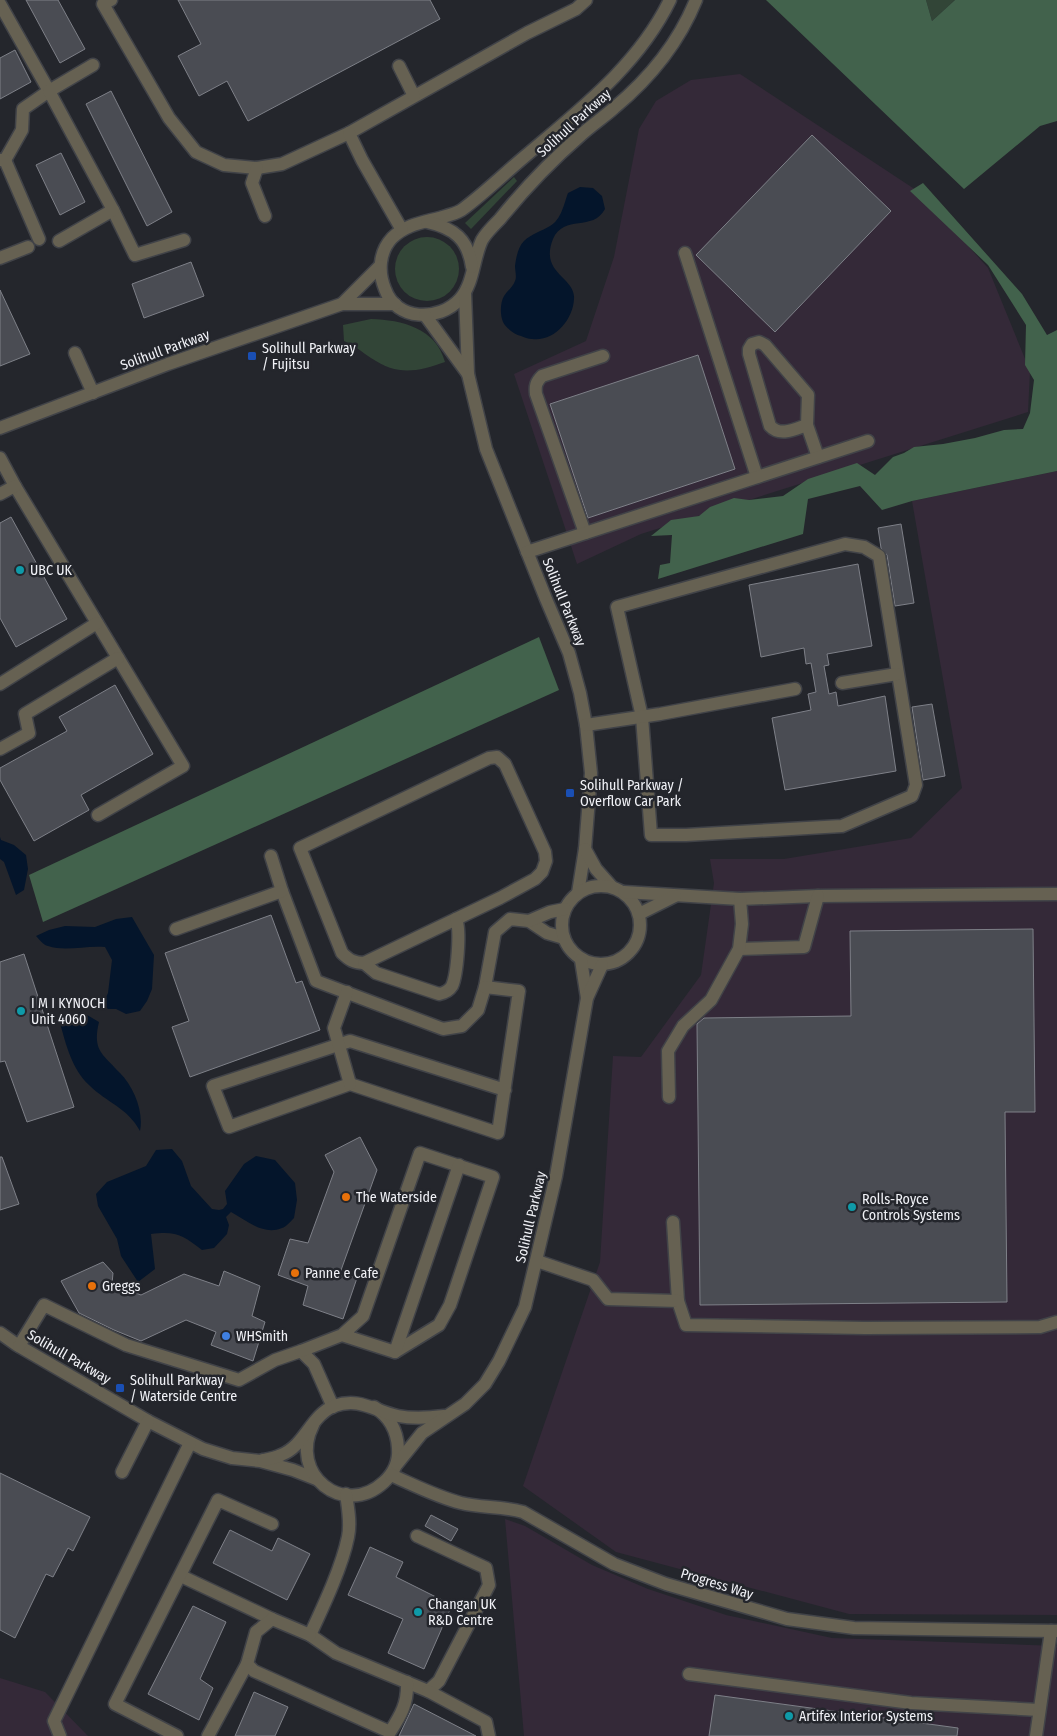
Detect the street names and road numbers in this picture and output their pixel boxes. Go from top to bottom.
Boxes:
street label: Solihull Parkway [534,85,615,161]
street label: Solihull Parkway [118,326,213,374]
street label: Solihull Parkway [539,555,590,649]
street label: Solihull Parkway [512,1169,550,1265]
street label: Solihull Parkway [24,1326,114,1388]
street label: Progress Way [679,1565,756,1603]

